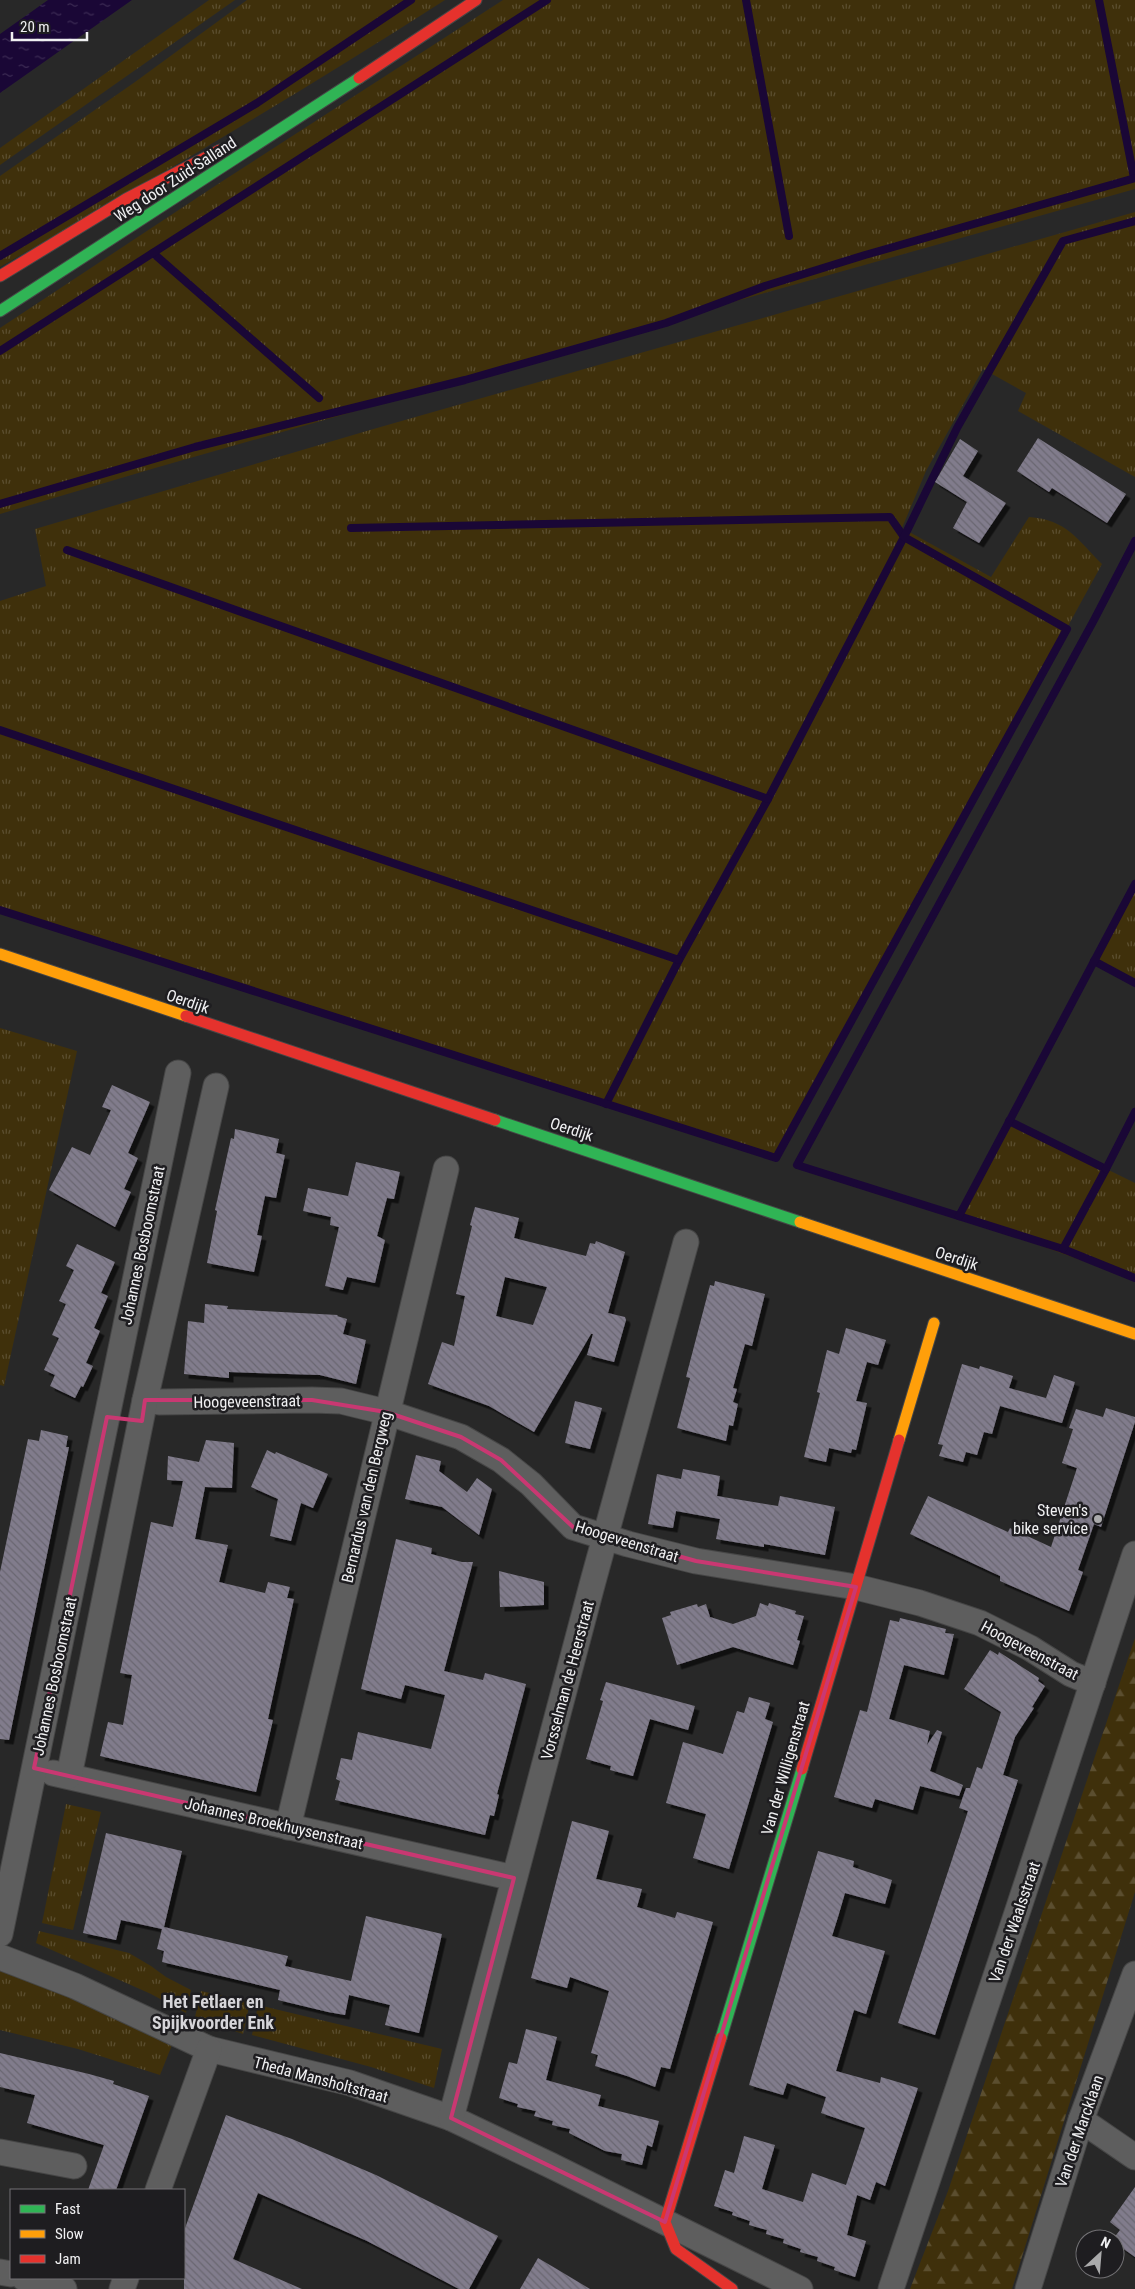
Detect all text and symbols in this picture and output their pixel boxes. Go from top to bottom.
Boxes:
scale bar [12,10,88,42]
text: 20 m [20,18,50,36]
street label: Weg door Zuid-Salland [111,133,240,226]
street label: Oerdijk [164,985,213,1018]
street label: Oerdijk [548,1114,597,1146]
street label: Johannes Bosboomstraat [116,1164,169,1326]
street label: Oerdijk [933,1243,982,1275]
street label: Hoogeveenstraat [193,1391,301,1412]
street label: Bernardus van den Bergweg [338,1410,395,1585]
place label: Steven's bike service [1013,1501,1088,1538]
marker: Steven's bike service [1092,1513,1104,1525]
street label: Hoogeveenstraat [573,1517,681,1566]
street label: Johannes Bosboomstraat [28,1595,81,1757]
street label: Vorsselman de Heerstraat [537,1598,598,1762]
street label: Hoogeveenstraat [978,1617,1082,1684]
street label: Van der Willigenstraat [757,1699,814,1837]
street label: Johannes Broekhuysenstraat [183,1794,365,1853]
street label: Van der Waalsstraat [985,1859,1044,1985]
district label: Het Fetlaer en Spijkvoorder Enk [152,1991,274,2033]
street label: Theda Mansholtstraat [252,2052,390,2107]
street label: Van der Marcklaan [1051,2073,1108,2190]
legend [10,2189,185,2279]
text: Fast [55,2200,80,2218]
text: Slow [55,2225,84,2243]
north arrow [1075,2229,1125,2279]
text: N [1098,2233,1113,2251]
text: Jam [55,2250,81,2268]

